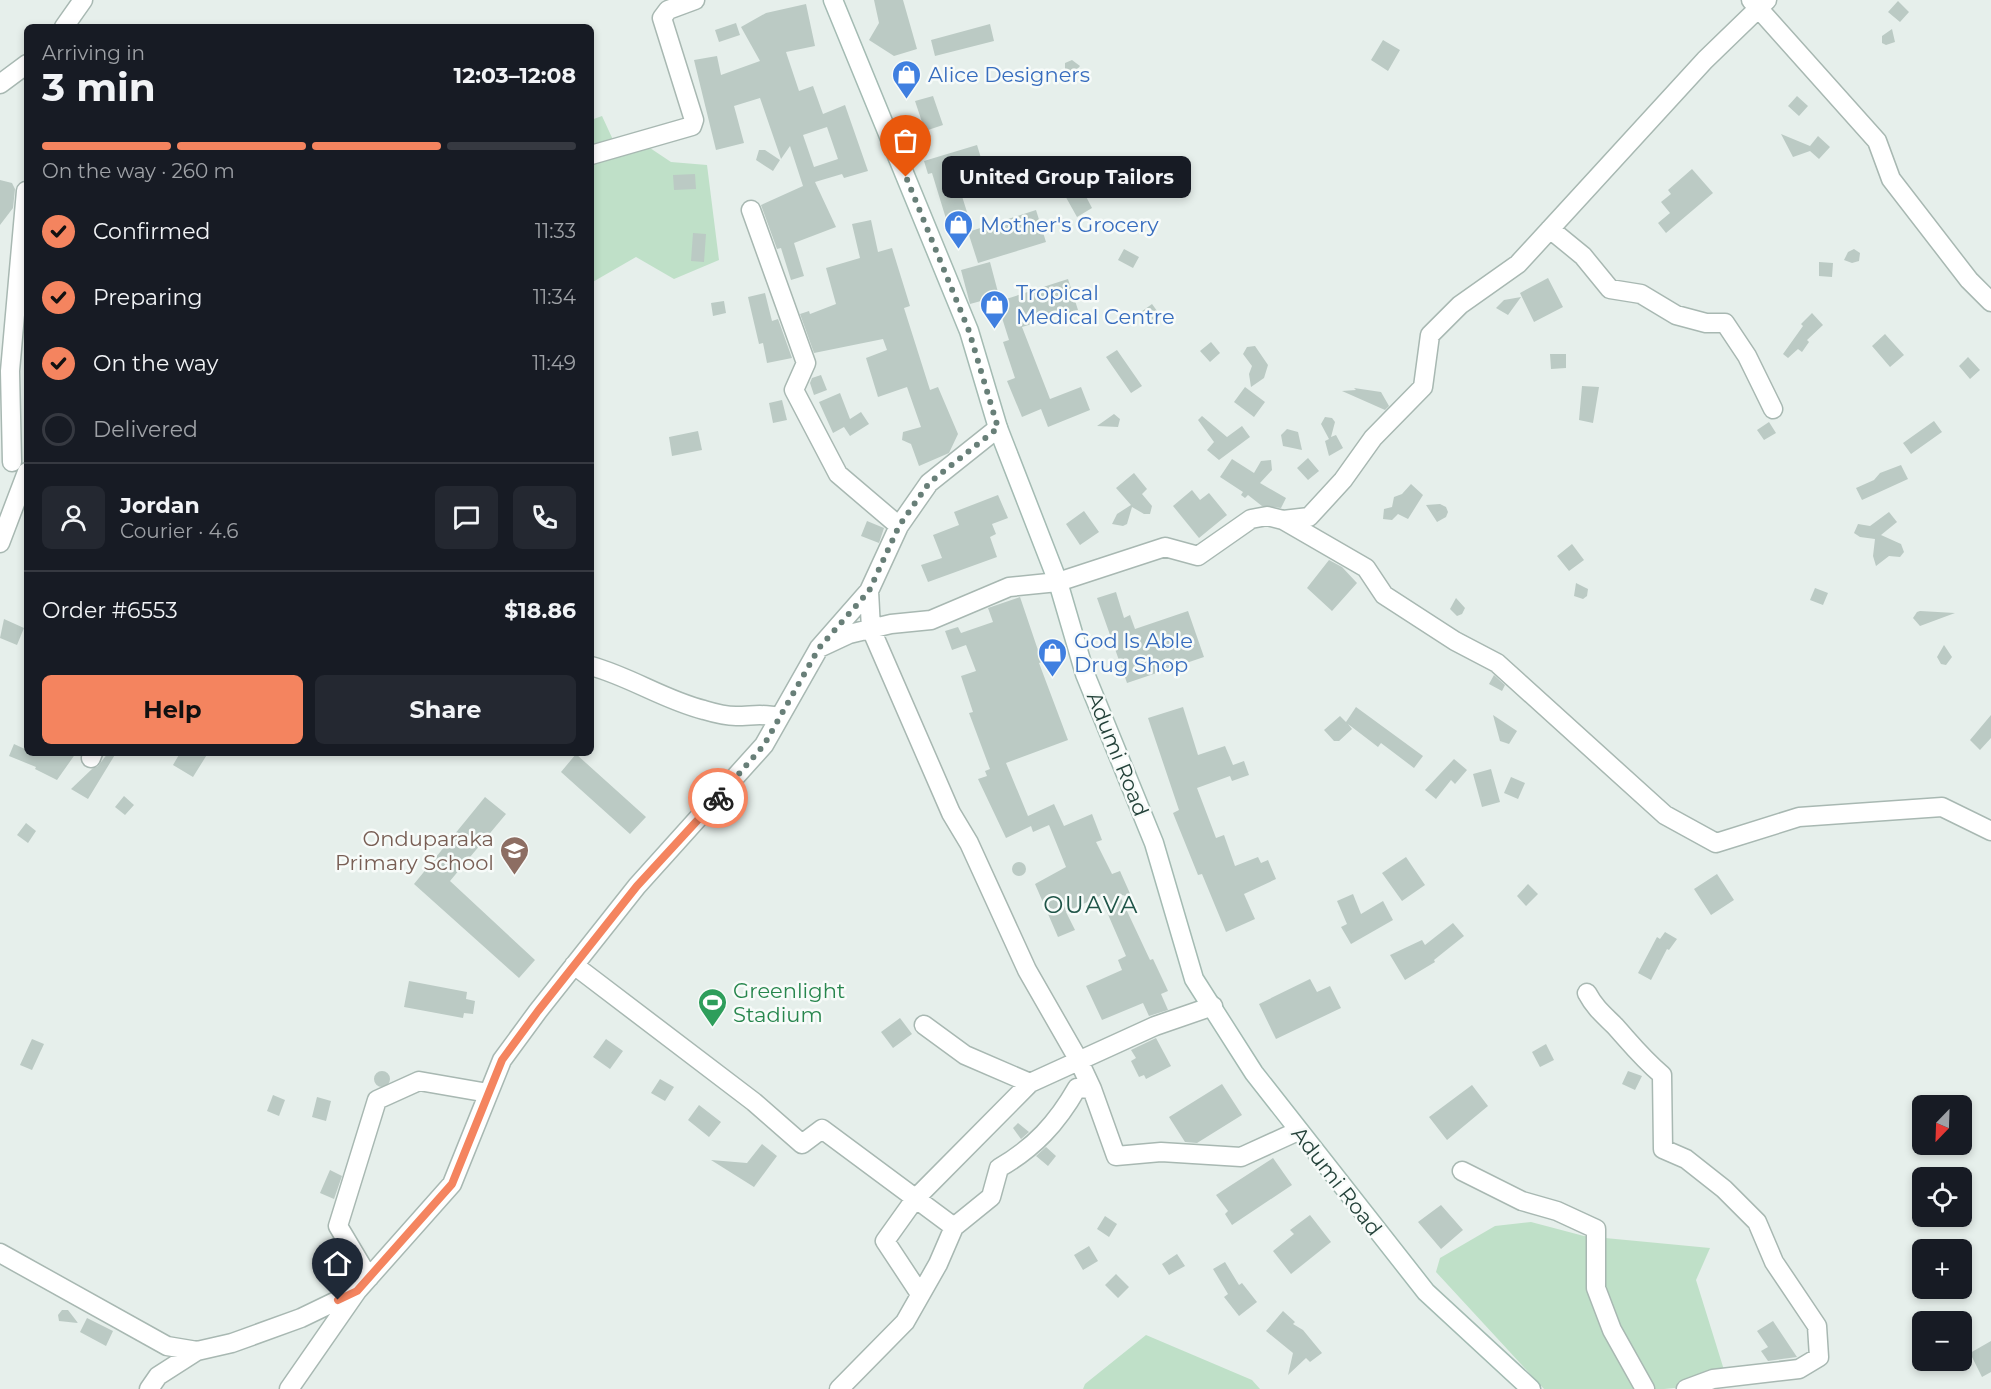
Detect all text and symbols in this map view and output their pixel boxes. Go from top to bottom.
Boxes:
text: Arriving in [42,41,145,65]
shop icon: Alice Designers [891,58,923,100]
text: 12:03–12:08 [454,62,576,89]
place label: Alice Designers [928,62,1090,87]
text: 3 min [42,63,156,111]
pin [880,115,931,177]
icon: bag [889,124,922,157]
callout: United Group Tailors [942,156,1191,198]
text: On the way · 260 m [42,159,235,183]
text: United Group Tailors [959,165,1174,189]
shop icon: Mother's Grocery [943,208,975,250]
place label: Mother's Grocery [980,212,1159,237]
icon: check [42,215,75,248]
text: Confirmed [93,218,210,245]
text: 11:33 [535,219,576,243]
place label: Tropical Medical Centre [1016,280,1175,329]
icon: check [42,281,75,314]
text: Preparing [93,284,202,311]
text: 11:34 [533,285,576,309]
shop icon: Tropical Medical Centre [979,288,1011,330]
icon: check [42,347,75,380]
text: On the way [93,350,218,377]
text: 11:49 [532,351,576,375]
text: Delivered [93,416,198,443]
button: person [42,486,105,549]
button: chat [435,486,498,549]
button: phone [513,486,576,549]
text: Jordan [120,492,200,519]
text: Courier · 4.6 [120,519,238,543]
text: Order #6553 [42,597,178,624]
text: $18.86 [504,597,576,624]
place label: God Is Able Drug Shop [1074,628,1193,677]
shop icon: God Is Able Drug Shop [1037,636,1069,678]
button: Help [42,675,303,744]
button: Share [315,675,576,744]
street label: Adumi Road [1082,688,1154,820]
courier [688,768,748,828]
icon: bike [702,782,735,815]
place label: Onduparaka Primary School [335,826,494,875]
school or university icon: Onduparaka Primary School [499,834,531,876]
district label: OUAVA [1043,890,1139,919]
place label: Greenlight Stadium [733,978,845,1027]
sports icon: Greenlight Stadium [696,986,728,1028]
north arrow [1912,1095,1972,1155]
map controls [1912,1095,1972,1371]
street label: Adumi Road [1287,1121,1387,1241]
button: locate [1912,1167,1972,1227]
pin [312,1238,363,1300]
button: + [1912,1239,1972,1299]
icon: home [321,1247,354,1280]
button: − [1912,1311,1972,1371]

